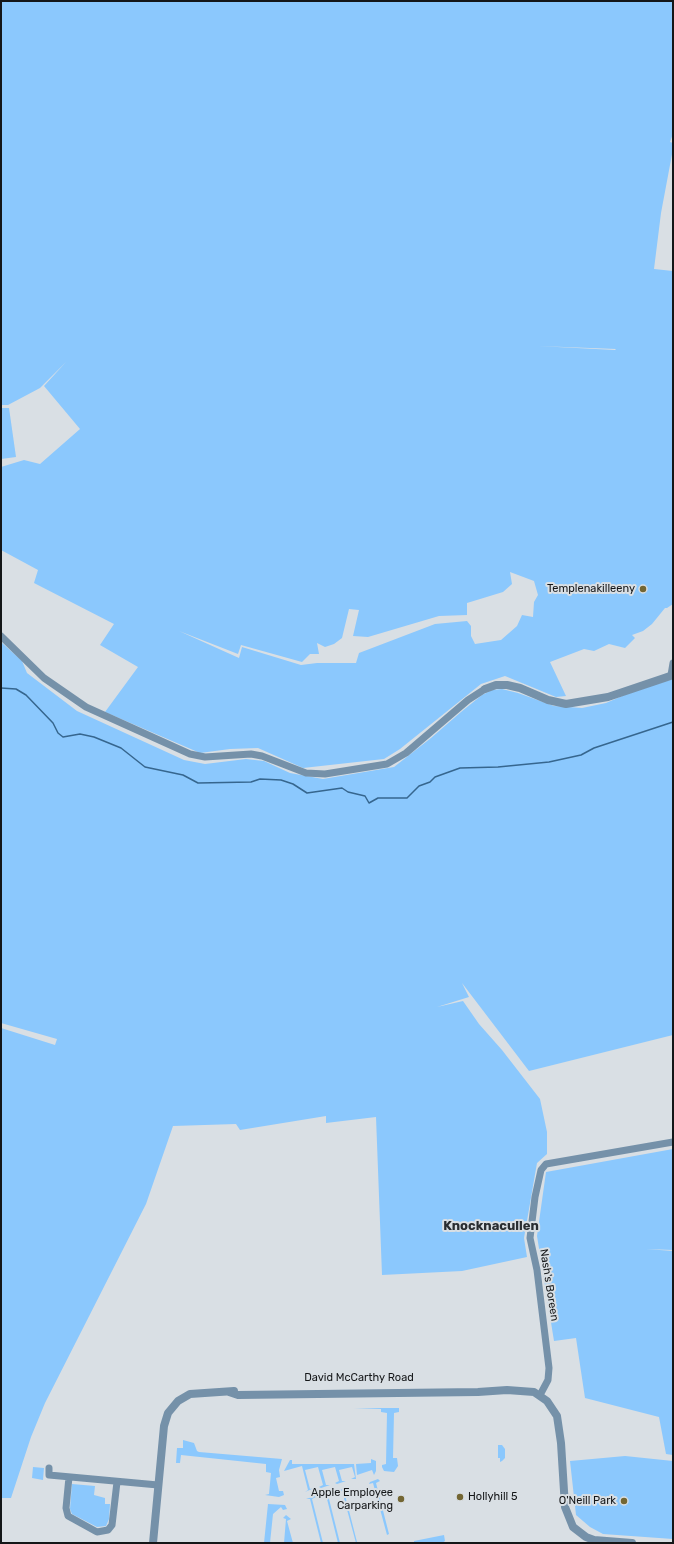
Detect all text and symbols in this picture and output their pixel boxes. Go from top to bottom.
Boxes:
place label: Templenakilleeny [547,582,635,596]
marker: Templenakilleeny [638,584,648,594]
district label: Knocknacullen [443,1218,539,1234]
street label: Nash's Boreen [537,1248,561,1322]
street label: David McCarthy Road [304,1371,414,1385]
place label: Apple Employee Carparking [311,1486,393,1512]
place label: Hollyhill 5 [468,1490,518,1504]
marker: Hollyhill 5 [455,1492,465,1502]
marker: Apple Employee Carparking [396,1494,406,1504]
place label: O'Neill Park [559,1494,616,1508]
marker: O'Neill Park [619,1496,629,1506]

